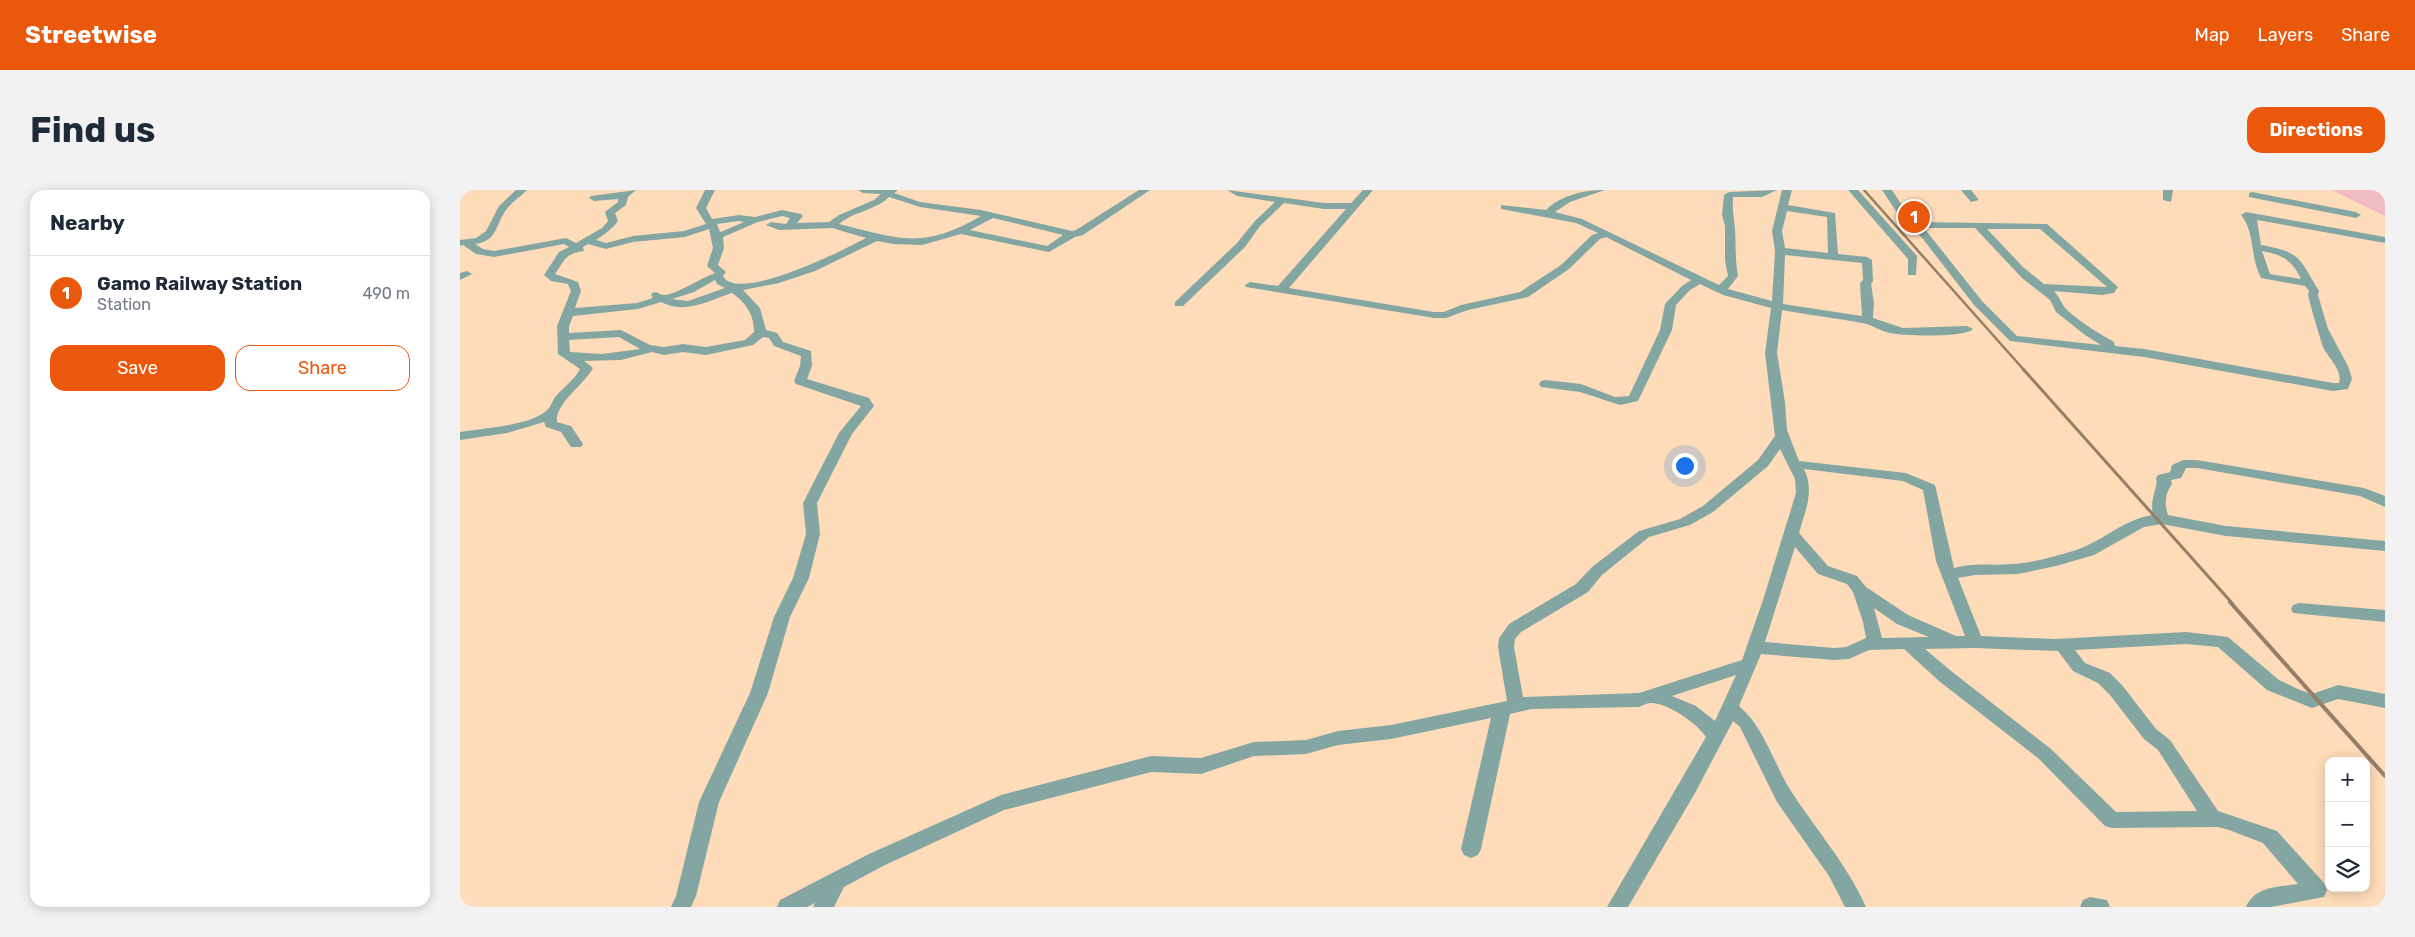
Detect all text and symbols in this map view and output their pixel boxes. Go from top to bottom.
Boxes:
text: Streetwise [25,21,157,49]
text: Map [2195,24,2230,46]
text: Layers [2258,24,2313,46]
text: Share [2341,24,2390,46]
button: Directions [2247,107,2385,153]
text: Find us [30,109,155,151]
pin: 1 [1898,198,1930,236]
text: Nearby [50,210,125,235]
text: Gamo Railway Station [97,272,302,295]
text: 1 [62,284,70,303]
text: 490 m [362,284,410,303]
text: Station [97,295,151,314]
button: Save [50,345,225,391]
button: Share [235,345,410,391]
your location [1672,453,1698,479]
map controls [2325,757,2370,892]
button: + [2325,757,2370,802]
button: − [2325,802,2370,847]
button: layers [2325,847,2370,892]

